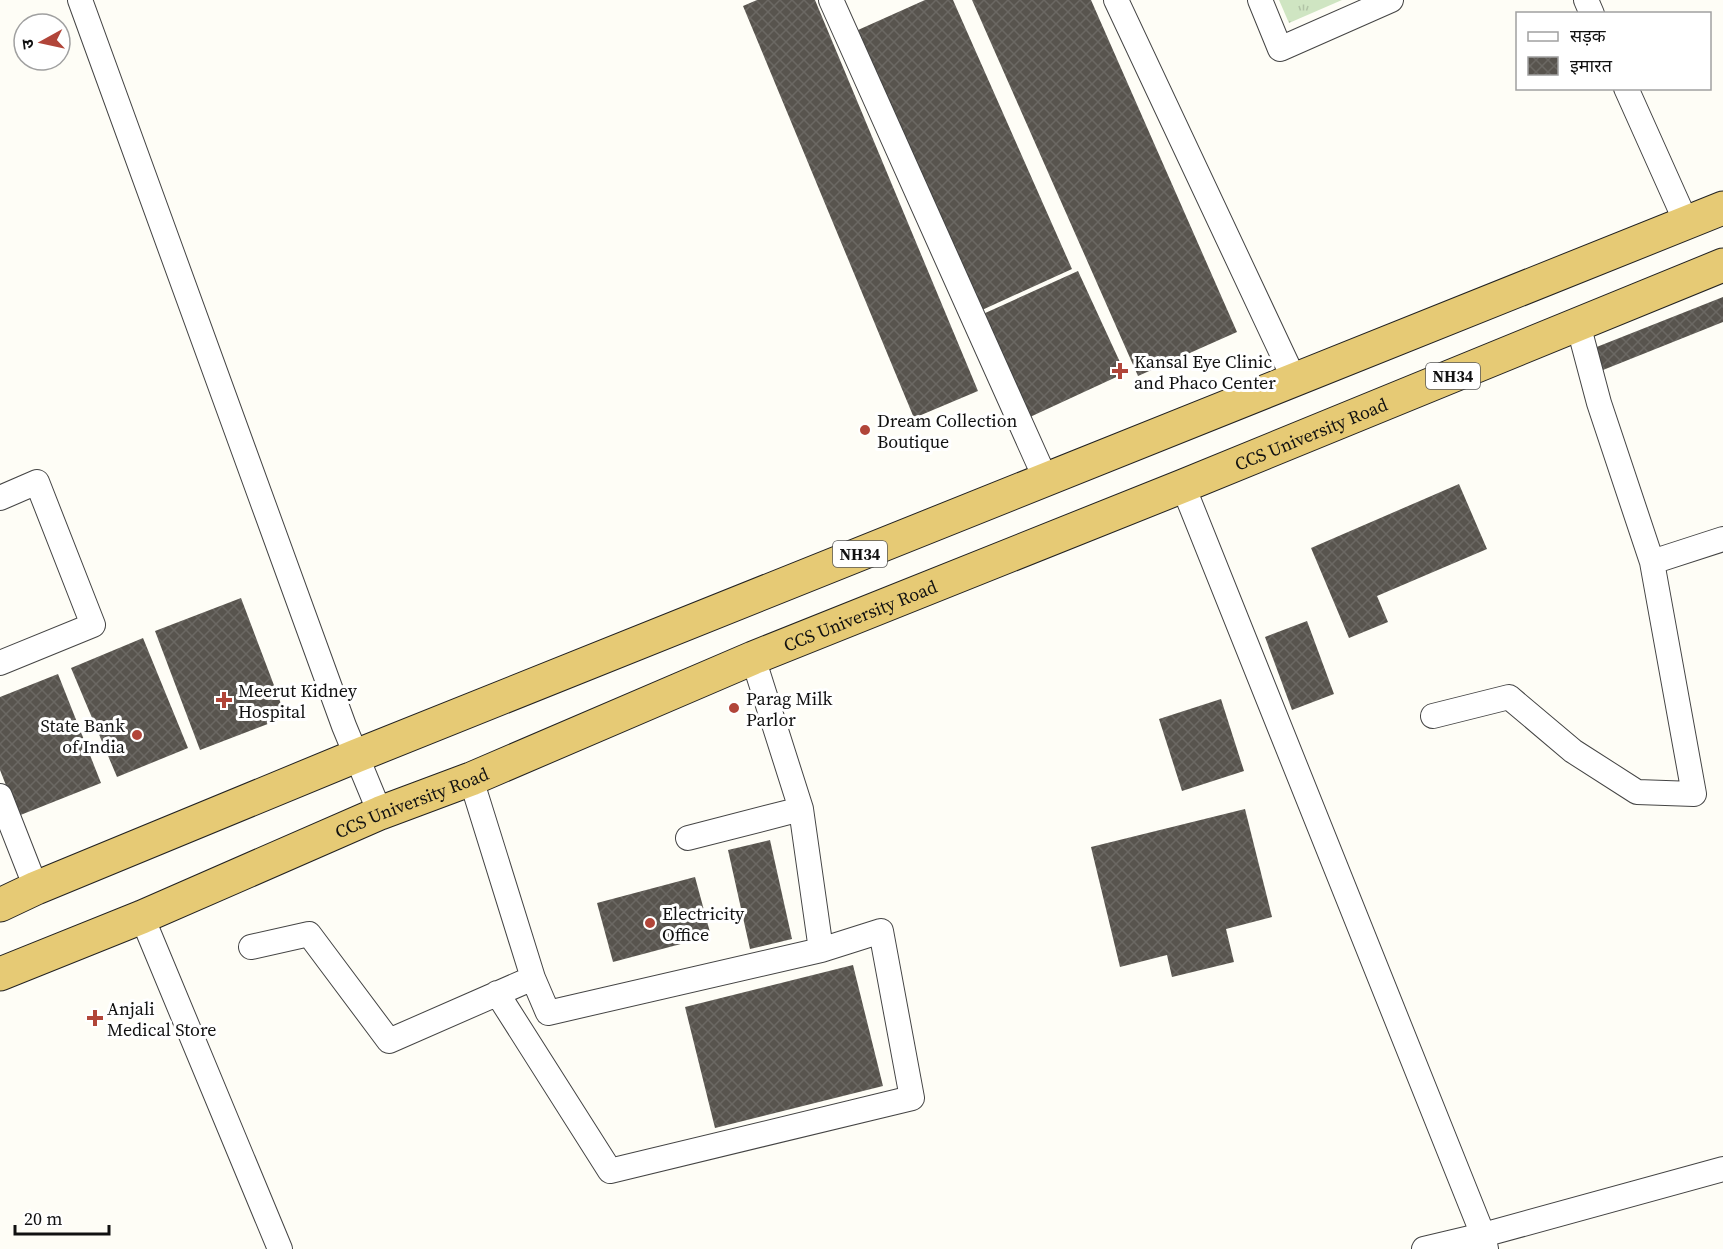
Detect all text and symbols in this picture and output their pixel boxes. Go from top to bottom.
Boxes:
north arrow [12,12,72,72]
legend [1516,12,1711,90]
text: सड़क [1570,23,1607,48]
text: उ [16,37,39,50]
text: इमारत [1570,53,1613,78]
place label: Kansal Eye Clinic and Phaco Center [1134,349,1276,395]
marker: Kansal Eye Clinic and Phaco Center [1111,362,1129,380]
road number: NH34 [1426,363,1480,389]
street label: CCS University Road [1230,391,1391,476]
place label: Dream Collection Boutique [877,408,1018,454]
marker: Dream Collection Boutique [858,423,872,437]
road number: NH34 [833,541,887,567]
street label: CCS University Road [780,573,940,657]
place label: Meerut Kidney Hospital [238,678,358,724]
place label: Parag Milk Parlor [746,686,833,732]
marker: Meerut Kidney Hospital [215,691,233,709]
marker: Parag Milk Parlor [727,701,741,715]
place label: State Bank of India [41,713,126,759]
marker: State Bank of India [130,728,144,742]
street label: CCS University Road [331,760,492,844]
place label: Electricity Office [662,901,745,947]
marker: Electricity Office [643,916,657,930]
place label: Anjali Medical Store [107,996,217,1042]
marker: Anjali Medical Store [88,1011,102,1025]
scale bar [15,1198,110,1236]
text: 20 m [24,1206,62,1231]

